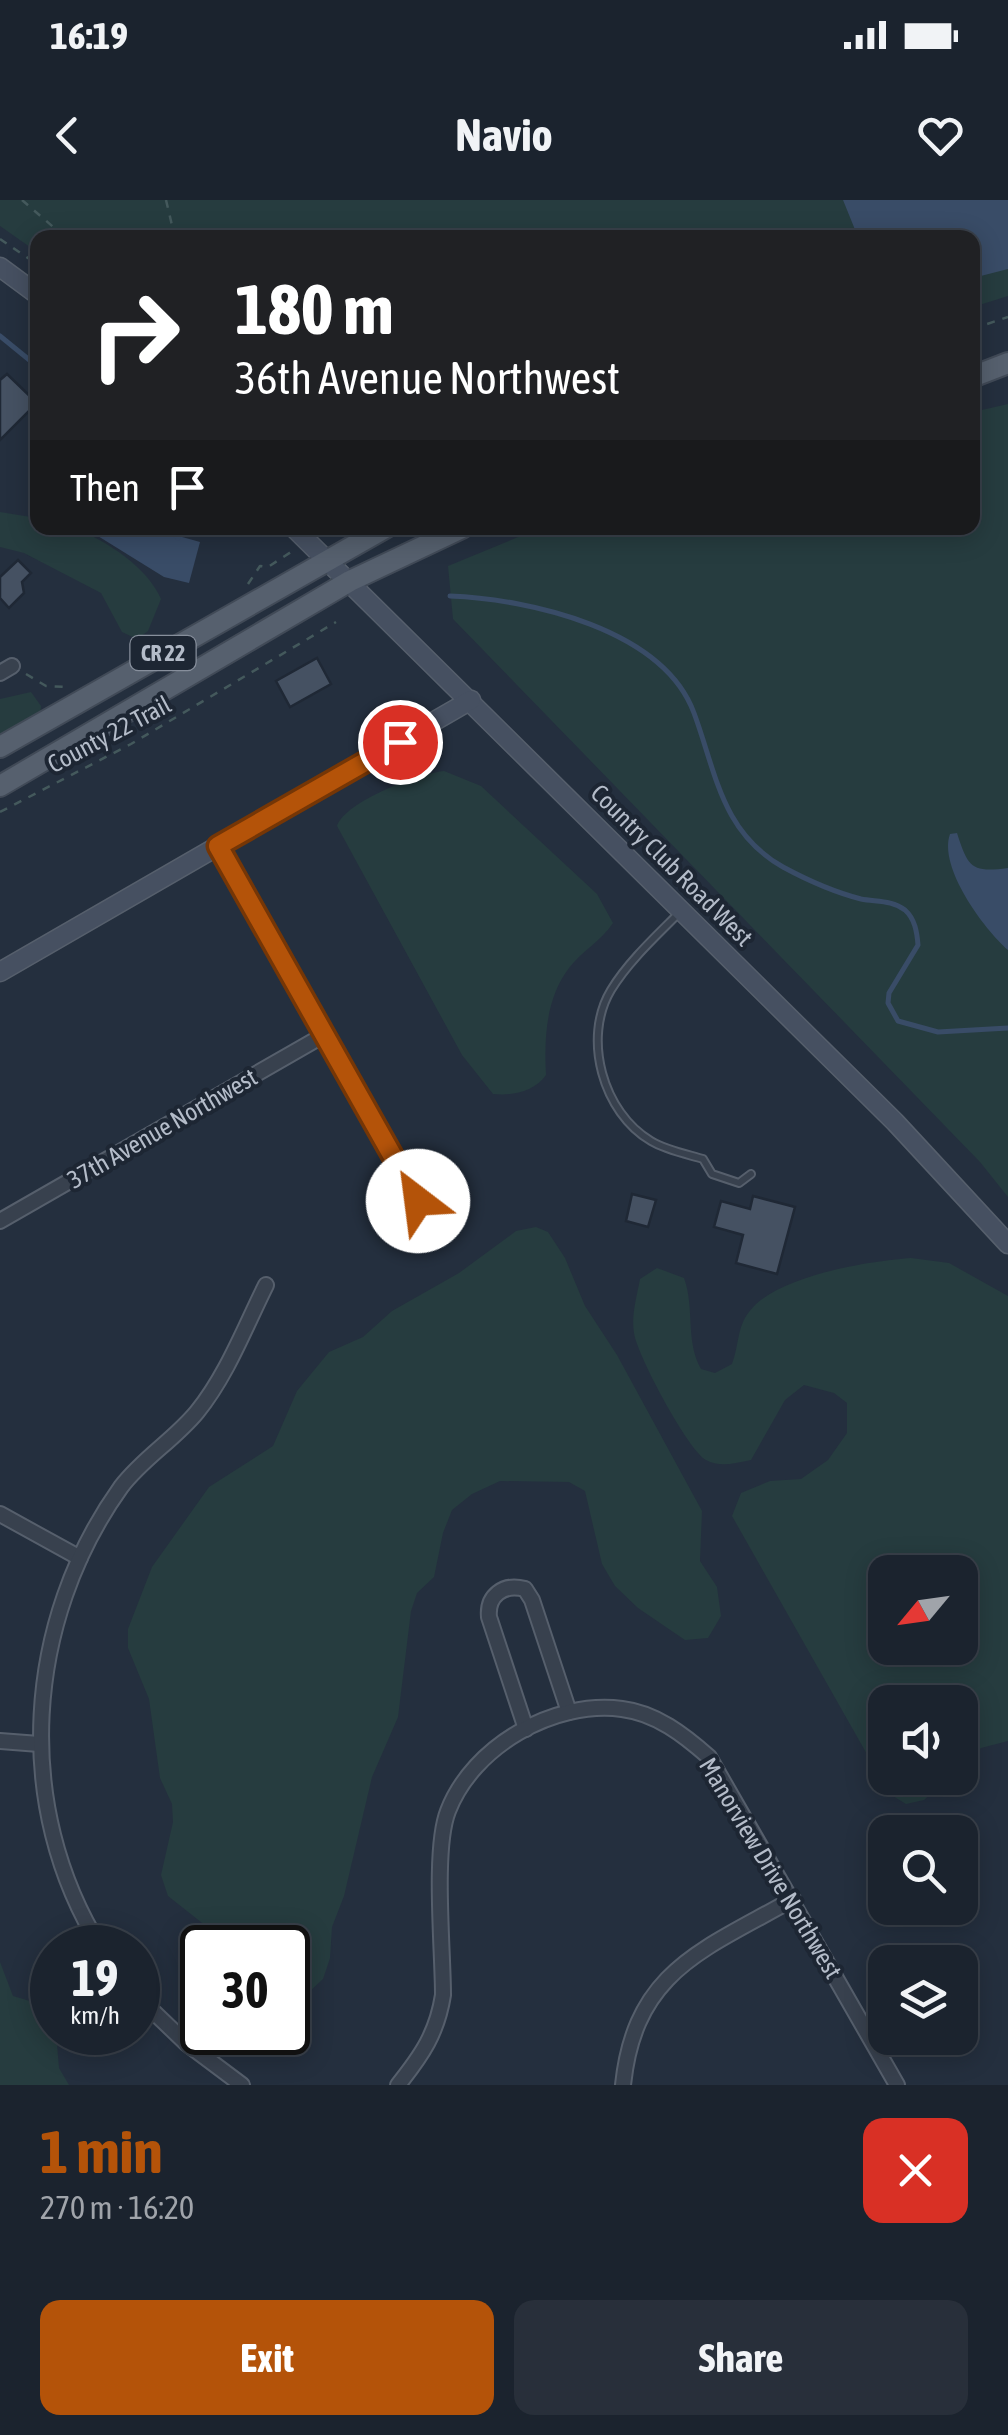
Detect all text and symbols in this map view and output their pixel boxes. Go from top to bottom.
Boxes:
text: 16:19 [50,14,128,57]
icon: back [40,108,95,163]
icon: heart [913,108,968,163]
text: Navio [455,109,553,161]
text: 180 m [235,269,394,349]
icon: right [70,270,200,400]
text: 36th Avenue Northwest [235,352,620,404]
icon: arrive [160,460,215,515]
text: Then [70,466,140,509]
road number: CR 22 [130,636,196,670]
street label: County 22 Trail [43,690,176,778]
pin [358,700,443,785]
icon: arrive [373,715,428,770]
street label: Country Club Road West [586,779,758,951]
street label: 37th Avenue Northwest [62,1062,262,1194]
position arrow [366,1149,470,1253]
north arrow [868,1555,978,1665]
map controls [868,1555,978,2055]
button: sound [868,1685,978,1795]
street label: Manorview Drive Northwest [694,1753,848,1983]
button: search [868,1815,978,1925]
speed limit sign: 30 [180,1925,310,2055]
button: layers [868,1945,978,2055]
text: 19 [71,1949,118,2007]
text: km/h [70,2001,120,2029]
text: 1 min [40,2117,163,2186]
button: close [863,2118,968,2223]
text: 270 m · 16:20 [40,2189,194,2226]
button: Exit [40,2300,494,2415]
button: Share [514,2300,968,2415]

